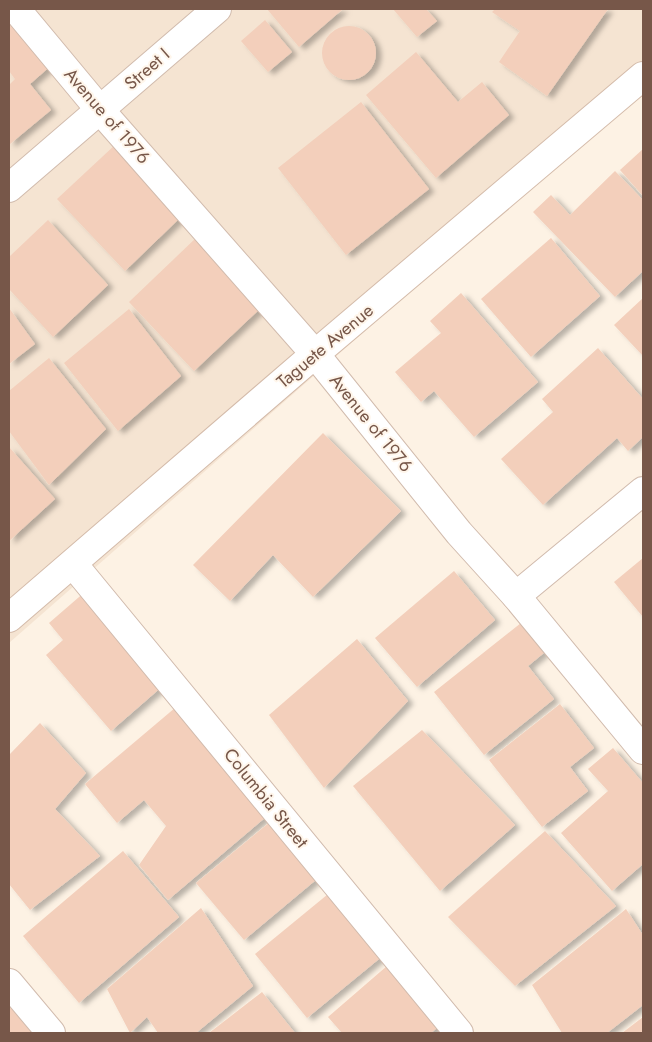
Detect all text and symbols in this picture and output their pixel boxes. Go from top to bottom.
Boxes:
street label: Street I [119,42,175,96]
street label: Avenue of 1976 [58,62,156,170]
street label: Taguete Avenue [271,298,379,394]
street label: Avenue of 1976 [323,368,419,478]
street label: Columbia Street [218,743,315,854]

